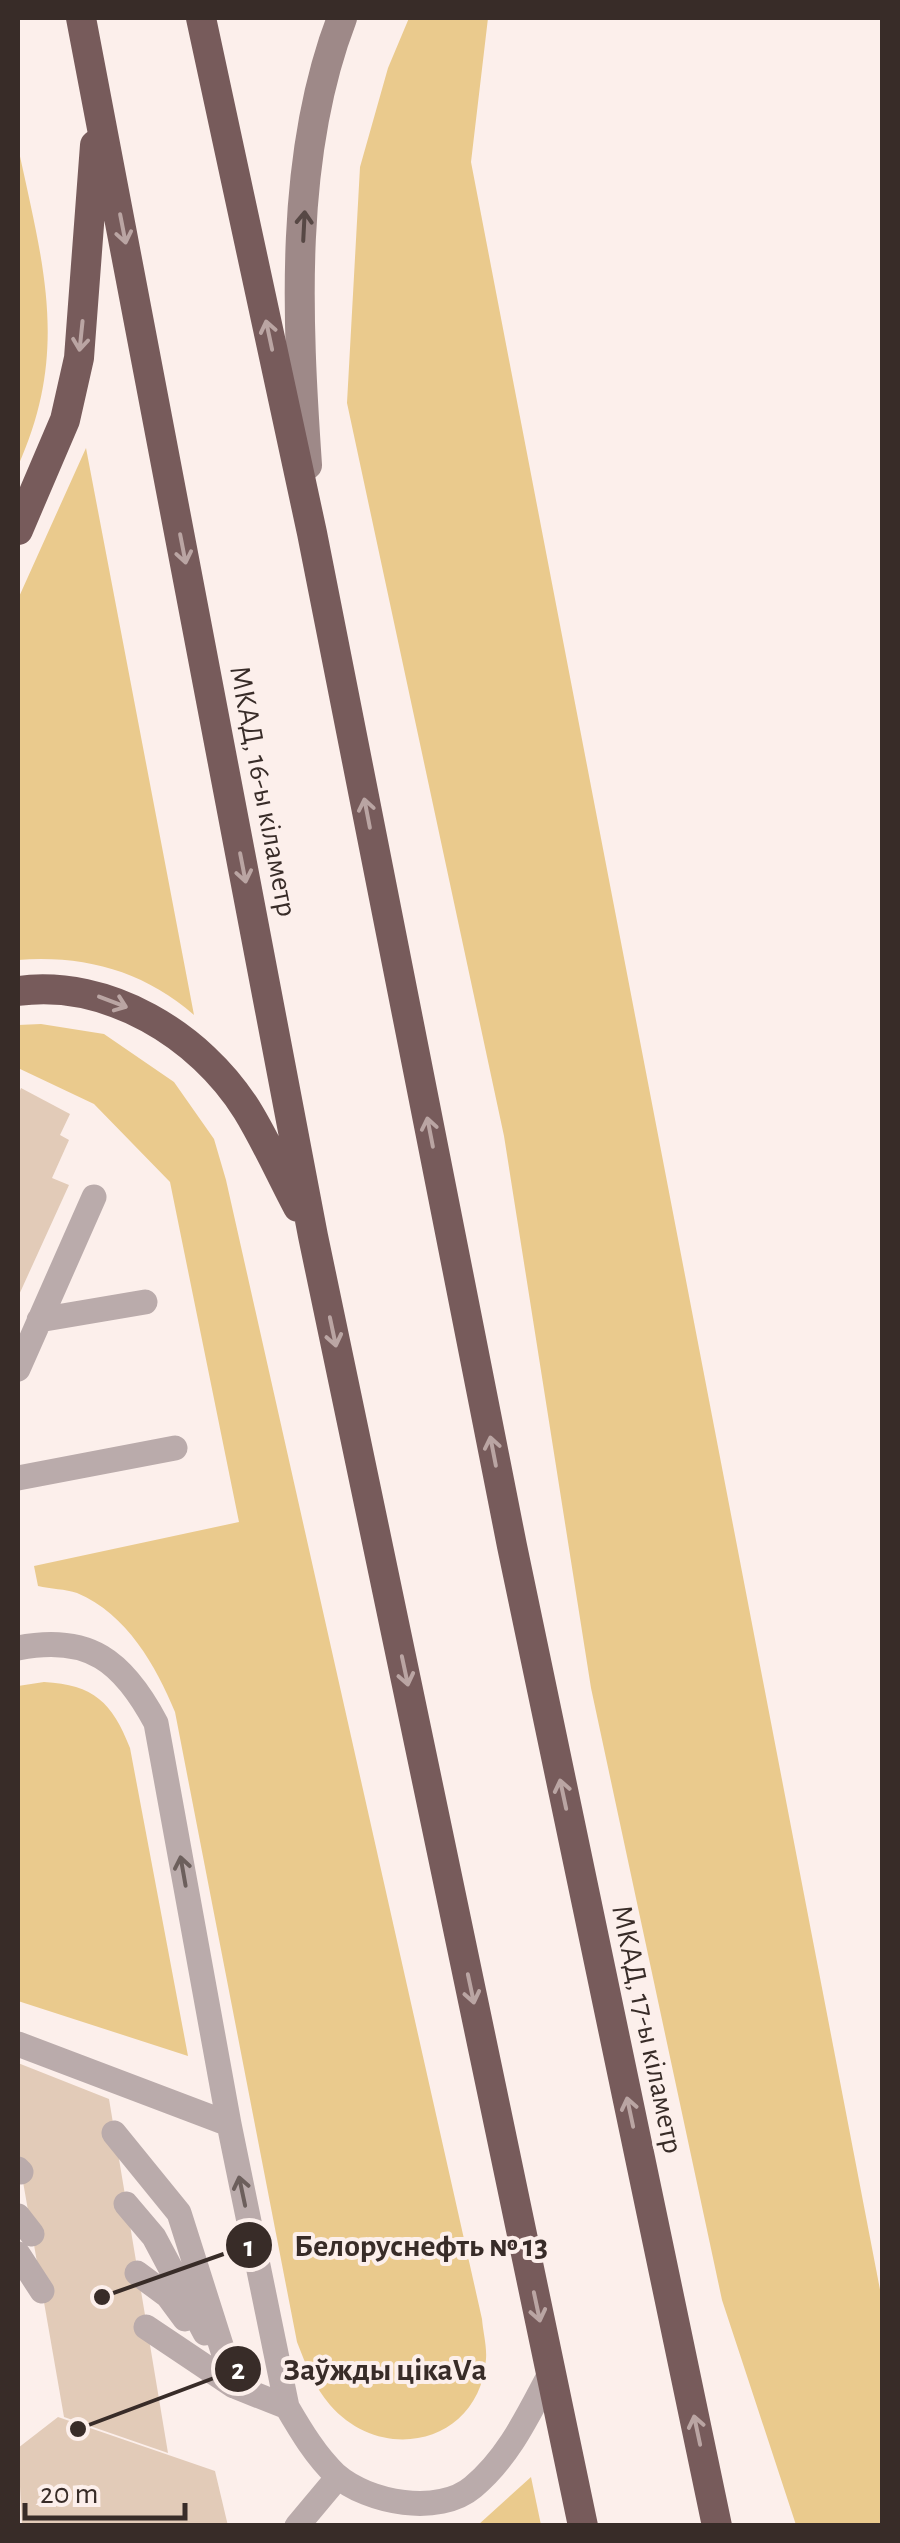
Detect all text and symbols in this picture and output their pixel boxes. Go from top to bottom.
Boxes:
one-way arrow [295,210,314,242]
one-way arrow [114,213,133,245]
one-way arrow [72,319,91,352]
one-way arrow [259,320,277,352]
one-way arrow [174,532,193,565]
street label: МКАД, 16-ы кіламетр [224,663,302,919]
one-way arrow [357,797,376,830]
one-way arrow [235,851,254,883]
one-way arrow [98,995,128,1013]
one-way arrow [419,1117,438,1149]
one-way arrow [325,1315,344,1347]
one-way arrow [482,1436,501,1468]
one-way arrow [396,1654,415,1686]
one-way arrow [553,1779,572,1811]
one-way arrow [173,1856,192,1888]
street label: МКАД, 17-ы кіламетр [606,1902,688,2156]
one-way arrow [462,1972,481,2004]
one-way arrow [620,2097,639,2129]
one-way arrow [232,2176,251,2208]
callout: Белоруснефть № 13 [224,2214,568,2276]
text: Белоруснефть № 13 [294,2230,548,2262]
text: 1 [244,2232,254,2262]
one-way arrow [528,2290,547,2322]
callout: Заўжды цікаVа [213,2338,507,2400]
text: Заўжды цікаVа [283,2354,487,2386]
text: 2 [231,2355,245,2385]
one-way arrow [687,2415,705,2447]
scale bar [25,2458,185,2520]
text: 20 m [40,2479,98,2509]

